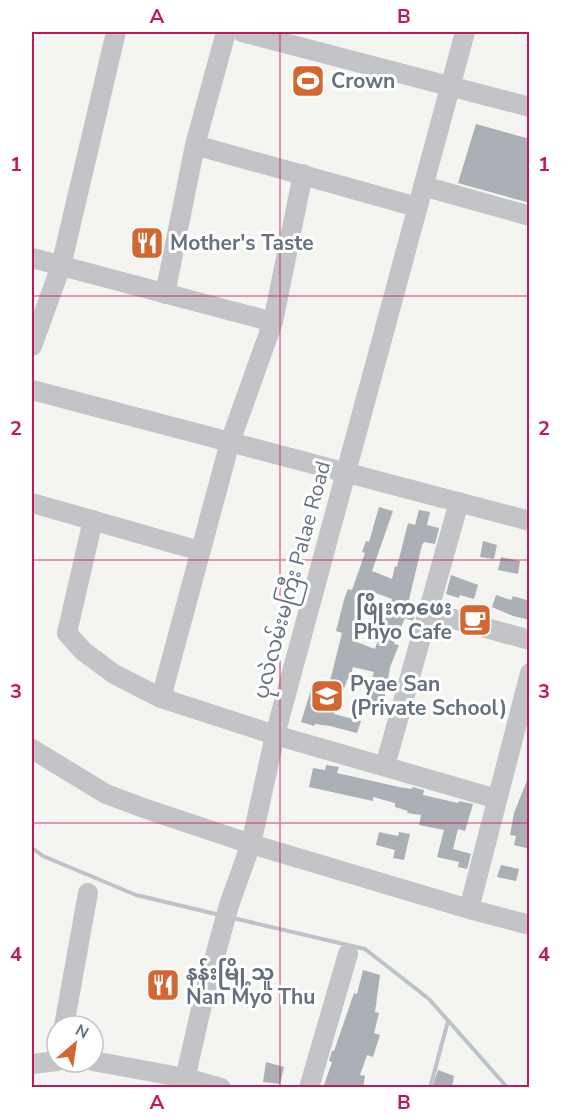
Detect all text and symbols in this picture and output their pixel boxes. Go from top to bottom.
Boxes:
text: A [150,3,165,30]
text: B [397,3,411,30]
sports icon: Crown [290,63,326,99]
place label: Crown [331,67,395,95]
text: 1 [10,151,22,178]
text: 1 [538,151,550,178]
restaurant icon: Mother's Taste [129,225,165,261]
place label: Mother's Taste [170,229,314,257]
text: 2 [10,415,22,442]
text: 2 [538,415,550,442]
street label: ပုလဲလမ်းမကြီး Palae Road [245,458,340,703]
place label: ဖြိုးကဖေး Phyo Cafe [353,592,452,646]
cafe icon: ဖြိုးကဖေး Phyo Cafe [457,602,493,638]
place label: Pyae San (Private School) [350,670,507,722]
text: 3 [10,678,22,705]
school or university icon: Pyae San (Private School) [309,678,345,714]
text: 3 [538,678,550,705]
text: 4 [10,941,22,968]
text: 4 [538,941,550,968]
place label: နန်းမြို့သူ Nan Myo Thu [186,957,315,1011]
restaurant icon: နန်းမြို့သူ Nan Myo Thu [145,967,181,1003]
north arrow [45,1014,105,1074]
text: N [71,1019,92,1044]
text: A [150,1089,165,1116]
text: B [397,1089,411,1116]

